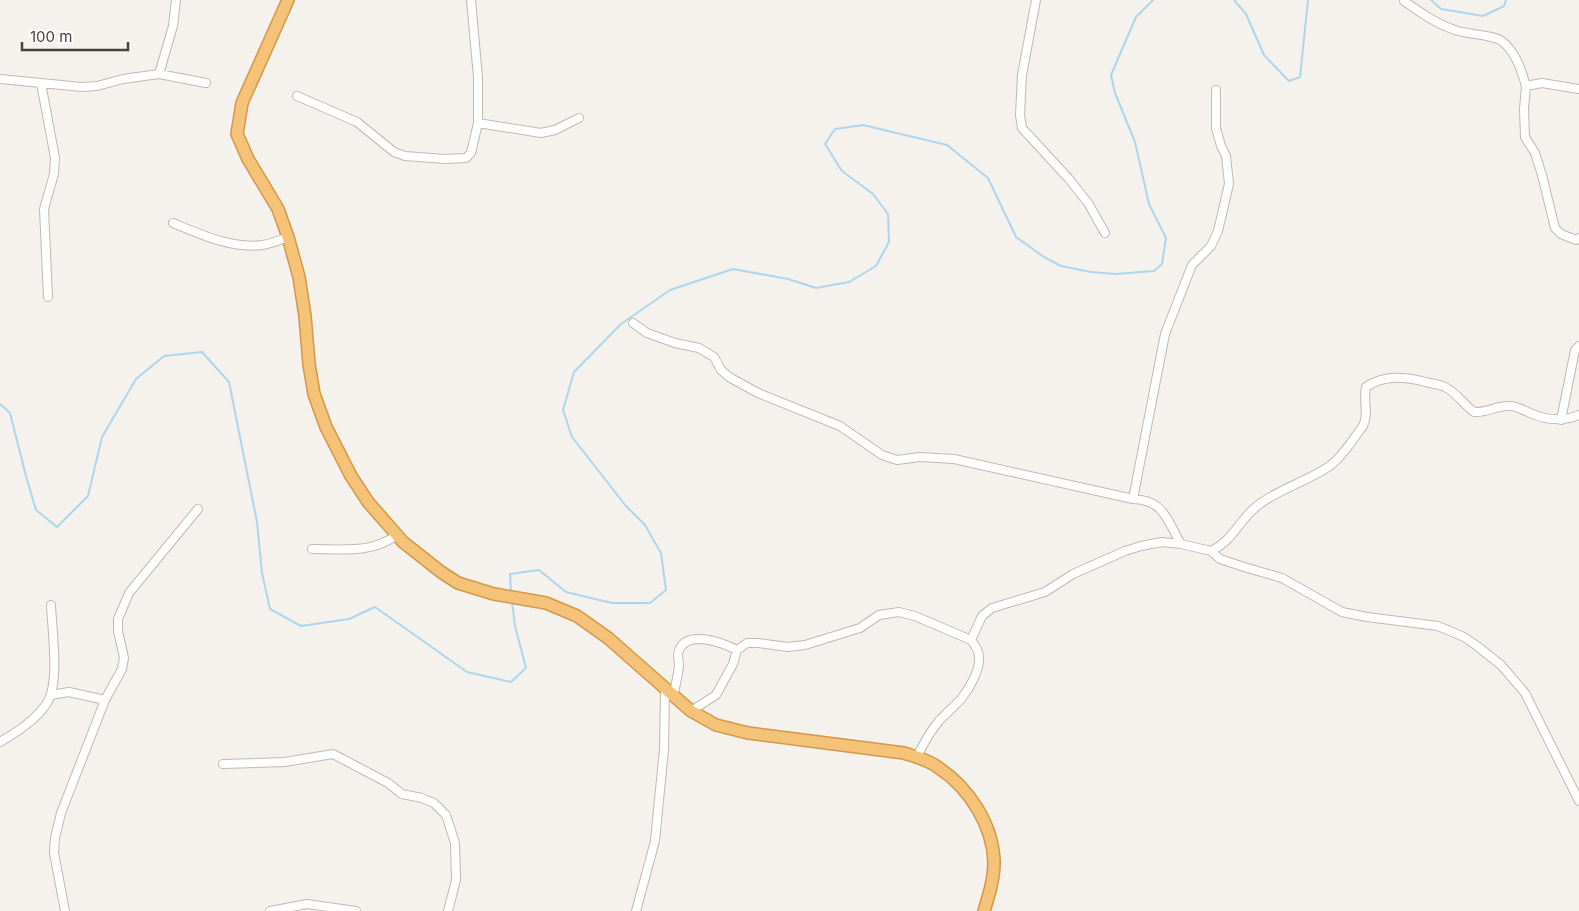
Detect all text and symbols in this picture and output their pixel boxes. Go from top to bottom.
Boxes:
scale bar [22,20,129,52]
text: 100 m [30,27,72,46]

